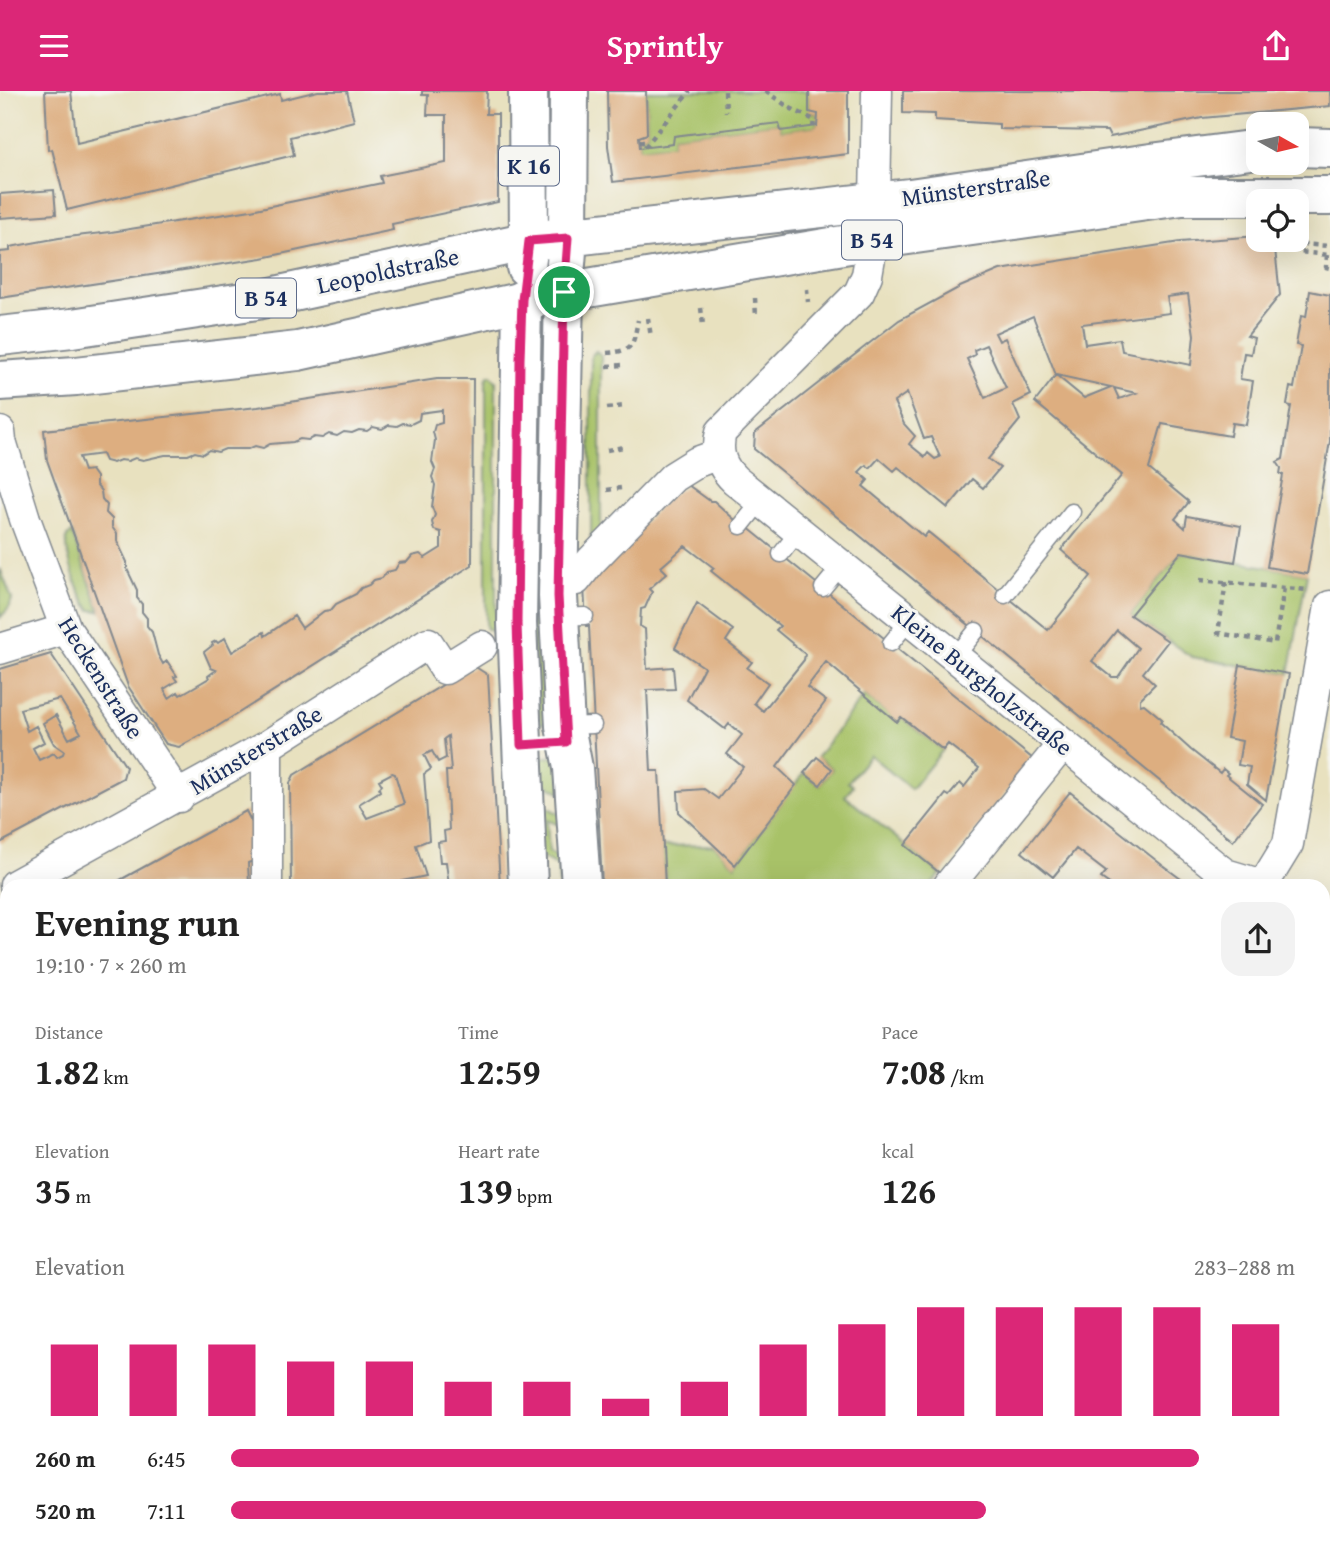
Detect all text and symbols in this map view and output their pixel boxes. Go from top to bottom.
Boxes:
text: Sprintly [607,22,723,69]
icon: menu [35,27,73,65]
icon: share [1257,27,1295,65]
north arrow [1246,112,1309,175]
map controls [1246,112,1309,252]
road number: K 16 [499,146,559,185]
street label: Münsterstraße [899,160,1052,215]
button: locate [1246,189,1309,252]
road number: B 54 [842,221,902,259]
street label: Leopoldstraße [314,238,462,303]
pin [534,262,594,322]
icon: arrive [545,273,583,311]
road number: B 54 [236,279,296,318]
street label: Kleine Burgholzstraße [884,595,1081,764]
street label: Heckenstraße [50,610,153,746]
street label: Münsterstraße [183,696,329,803]
text: Evening run [35,894,239,950]
button: share [1221,902,1295,976]
text: 19:10 · 7 × 260 m [35,948,187,981]
text: Distance [35,1018,103,1046]
text: Time [458,1018,499,1046]
text: Pace [882,1018,918,1046]
text: 1.82 [35,1046,99,1097]
text: 12:59 [458,1046,541,1097]
text: 7:08 [882,1046,946,1097]
text: km [99,1063,129,1091]
text: /km [946,1063,984,1091]
text: Elevation [35,1137,109,1165]
text: Heart rate [458,1137,540,1165]
text: kcal [882,1137,914,1165]
text: 35 [35,1165,71,1216]
text: 139 [458,1165,513,1216]
text: 126 [882,1165,936,1216]
text: m [71,1182,91,1210]
text: bpm [513,1182,553,1210]
text: Elevation [35,1250,125,1283]
text: 283–288 m [1194,1250,1295,1283]
text: 260 m [35,1442,96,1475]
text: 6:45 [147,1442,186,1475]
text: 520 m [35,1494,96,1527]
text: 7:11 [147,1494,186,1527]

